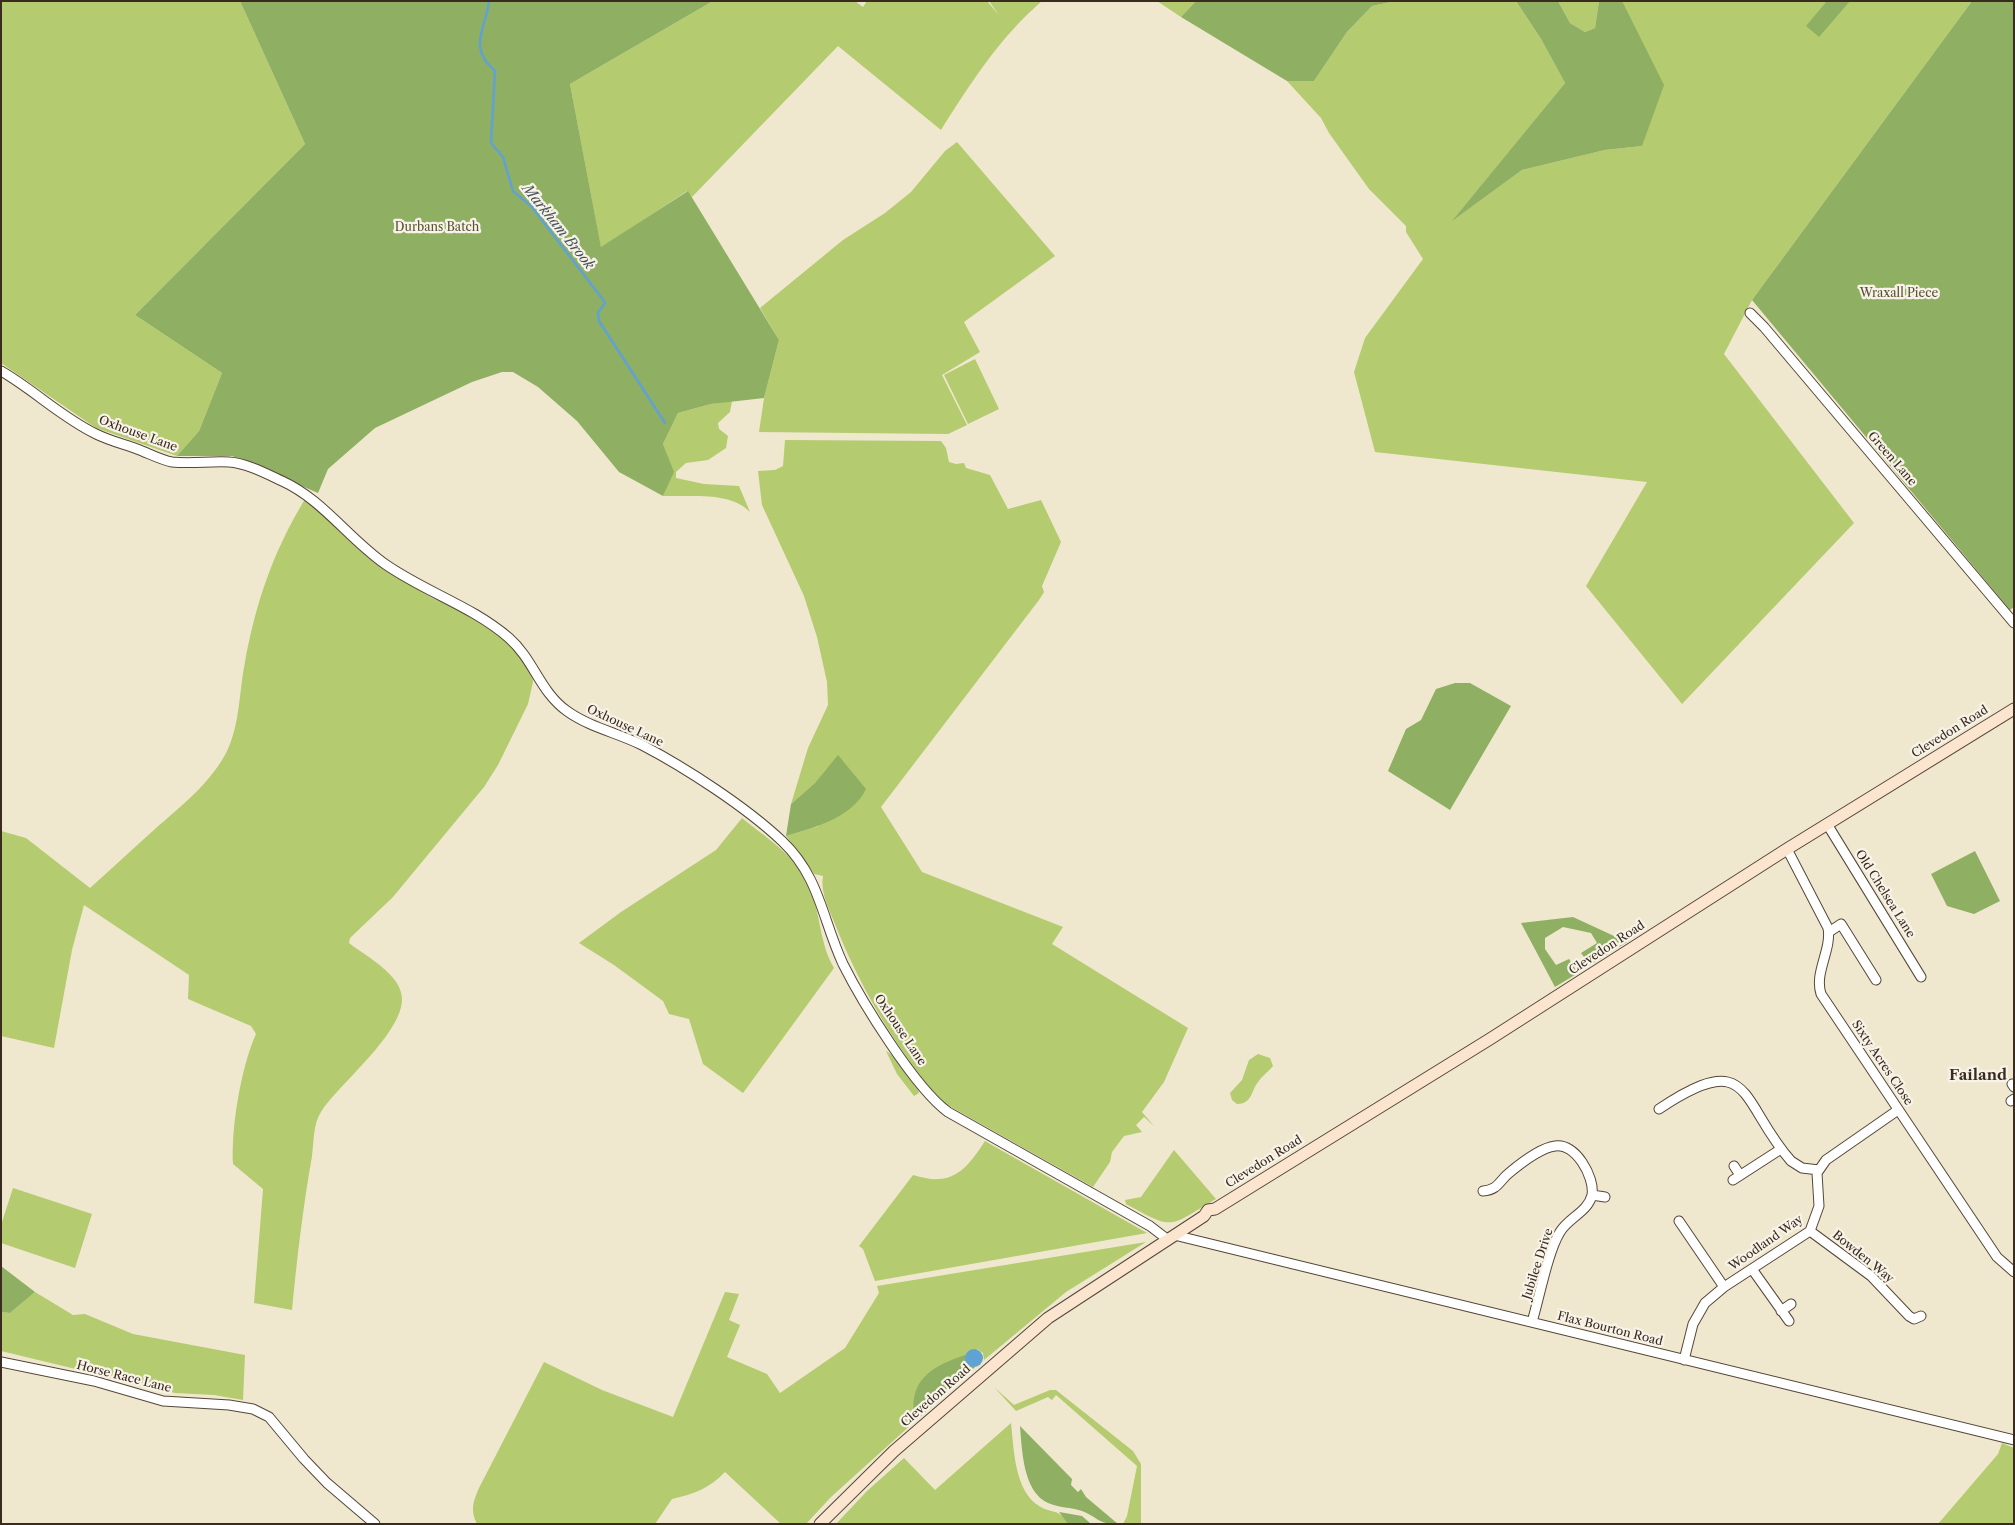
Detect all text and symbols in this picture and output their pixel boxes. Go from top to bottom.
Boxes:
water label: Markham Brook [518,181,598,273]
park label: Durbans Batch [395,221,479,235]
park label: Wraxall Piece [1860,287,1938,301]
street label: Oxhouse Lane [97,413,179,455]
street label: Green Lane [1865,429,1919,489]
street label: Oxhouse Lane [584,702,666,750]
street label: Clevedon Road [1909,703,1991,761]
street label: Old Chelsea Lane [1852,847,1918,941]
street label: Clevedon Road [1566,918,1648,978]
street label: Oxhouse Lane [871,992,929,1068]
street label: Sixty Acres Close [1848,1018,1916,1108]
district label: Failand [1949,1067,2007,1085]
street label: Clevedon Road [1223,1133,1305,1191]
street label: Woodland Way [1726,1212,1806,1274]
street label: Jubilee Drive [1520,1227,1556,1301]
street label: Bowden Way [1830,1228,1896,1286]
street label: Flax Bourton Road [1556,1309,1664,1349]
street label: Horse Race Lane [75,1358,173,1396]
street label: Clevedon Road [898,1362,974,1430]

